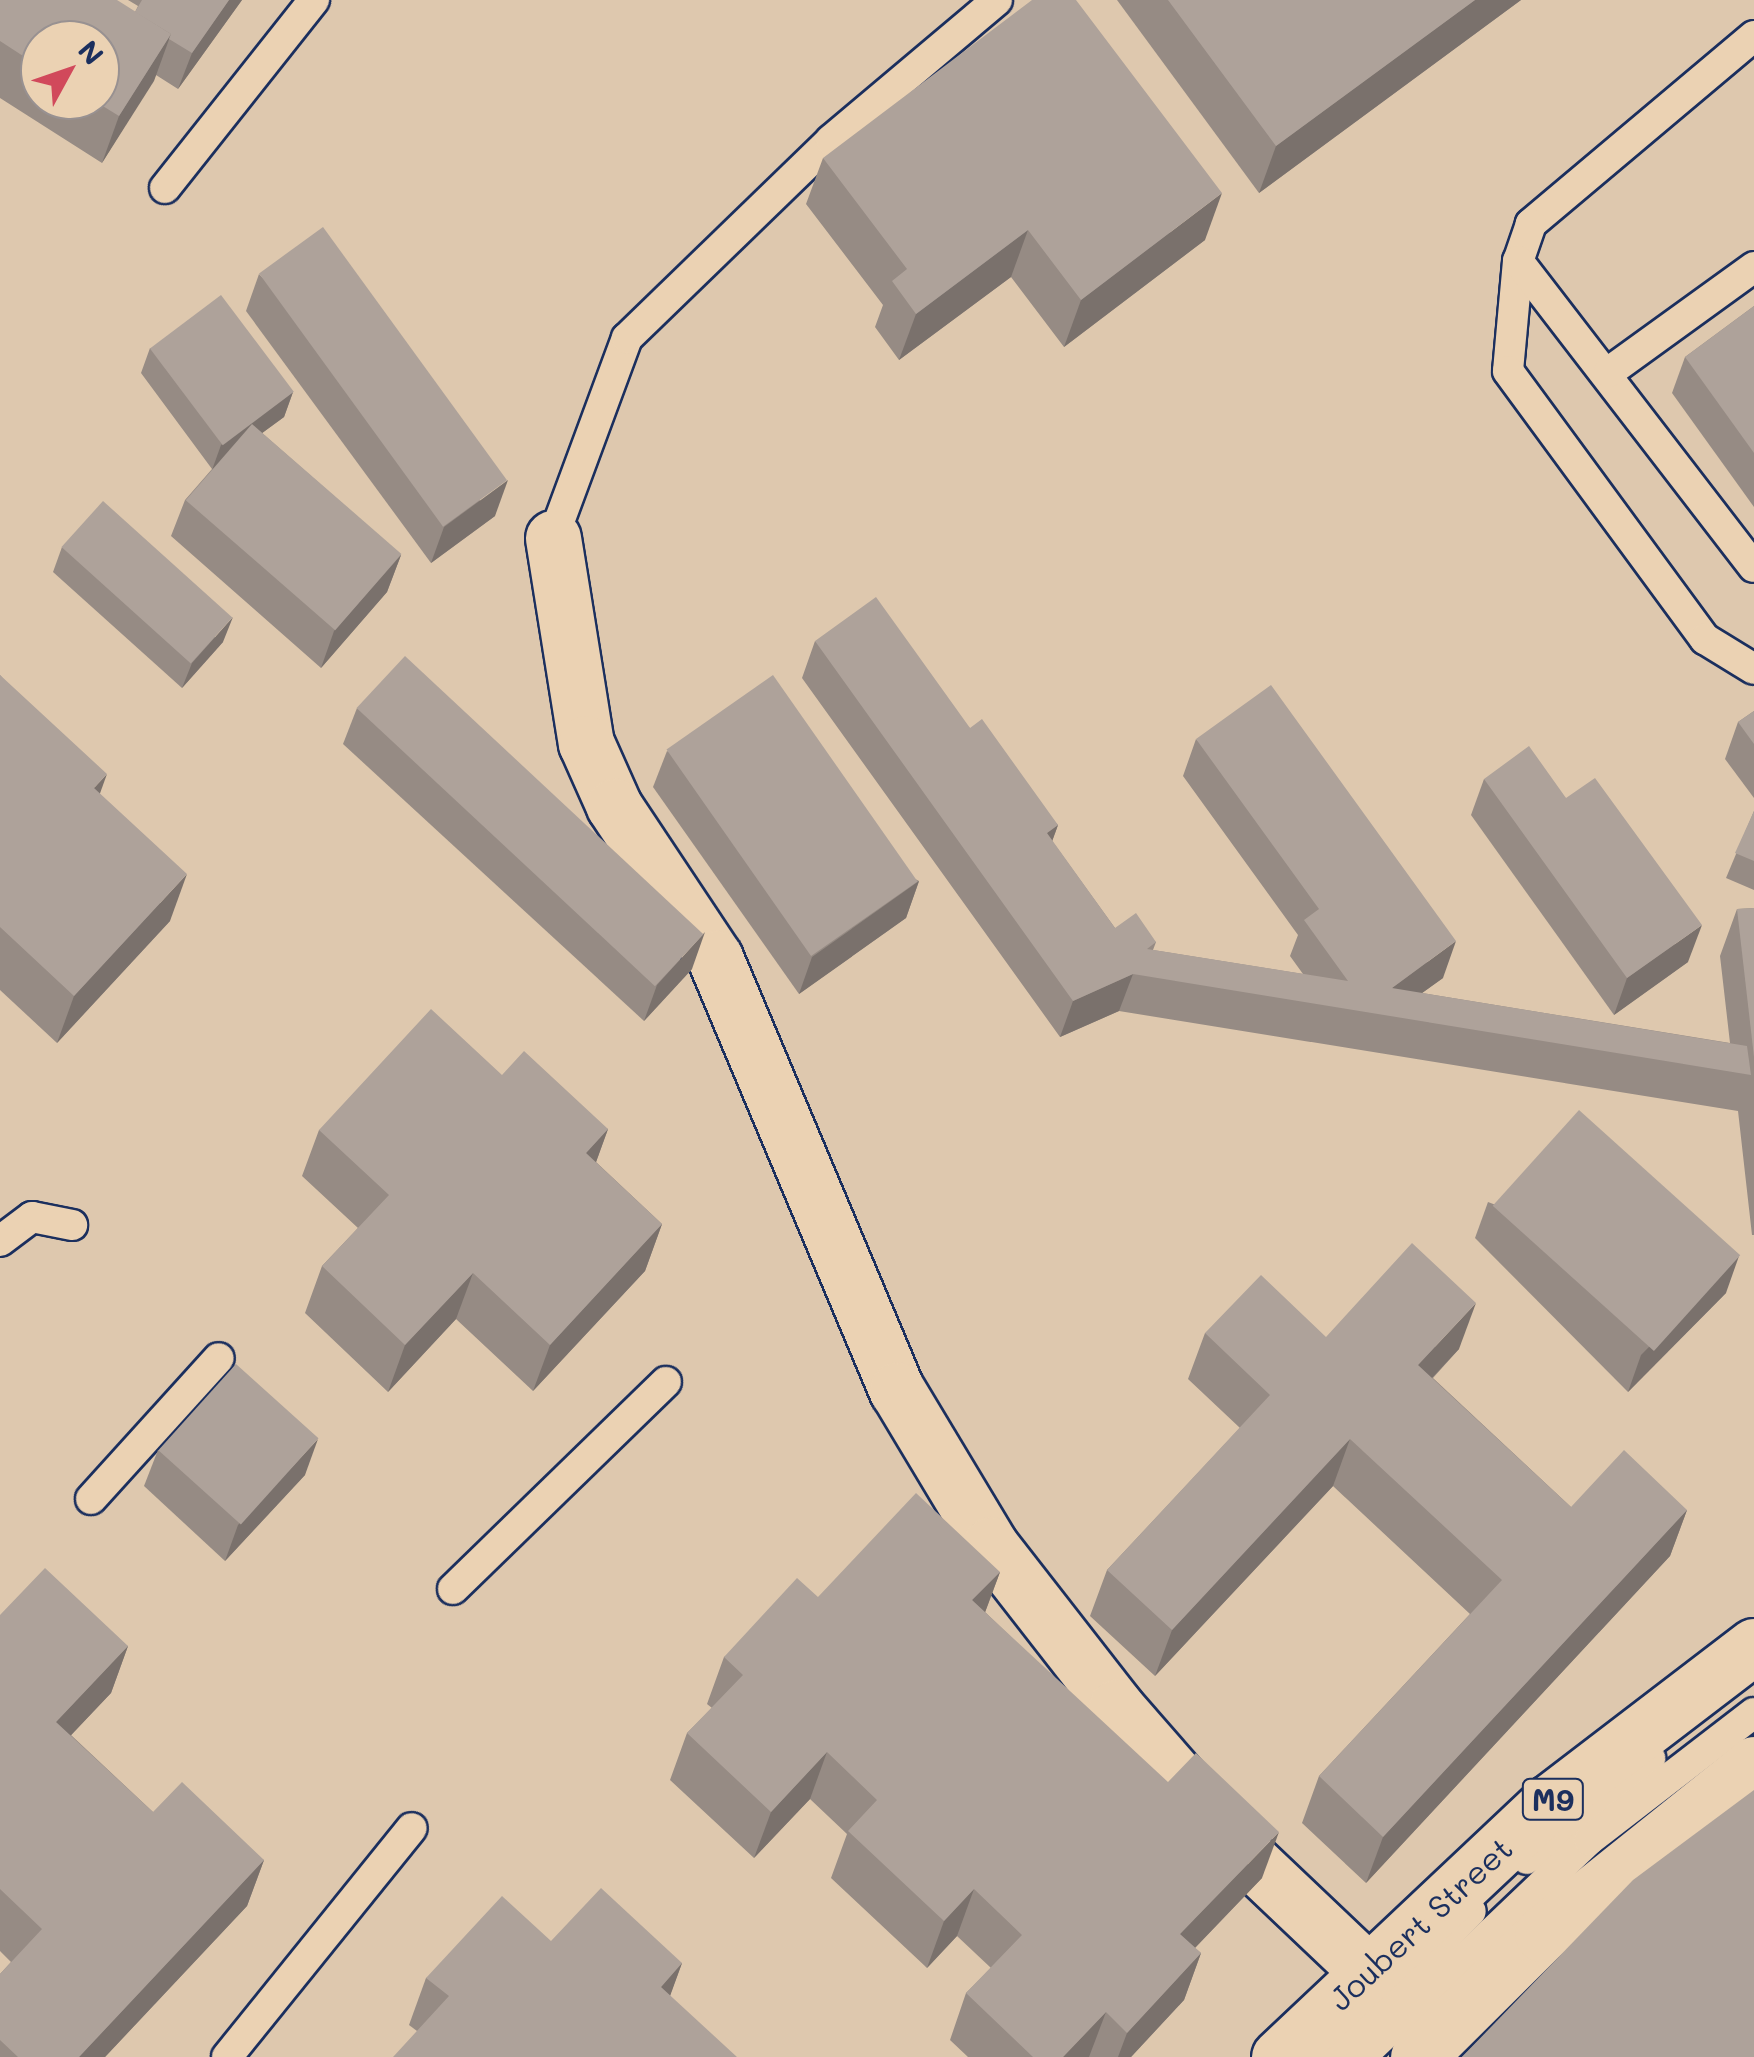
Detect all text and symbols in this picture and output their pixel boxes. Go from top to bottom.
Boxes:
north arrow [20,20,120,120]
text: N [71,32,112,72]
road number: M9 [1520,1774,1586,1824]
street label: Joubert Street [1320,1828,1520,2018]

